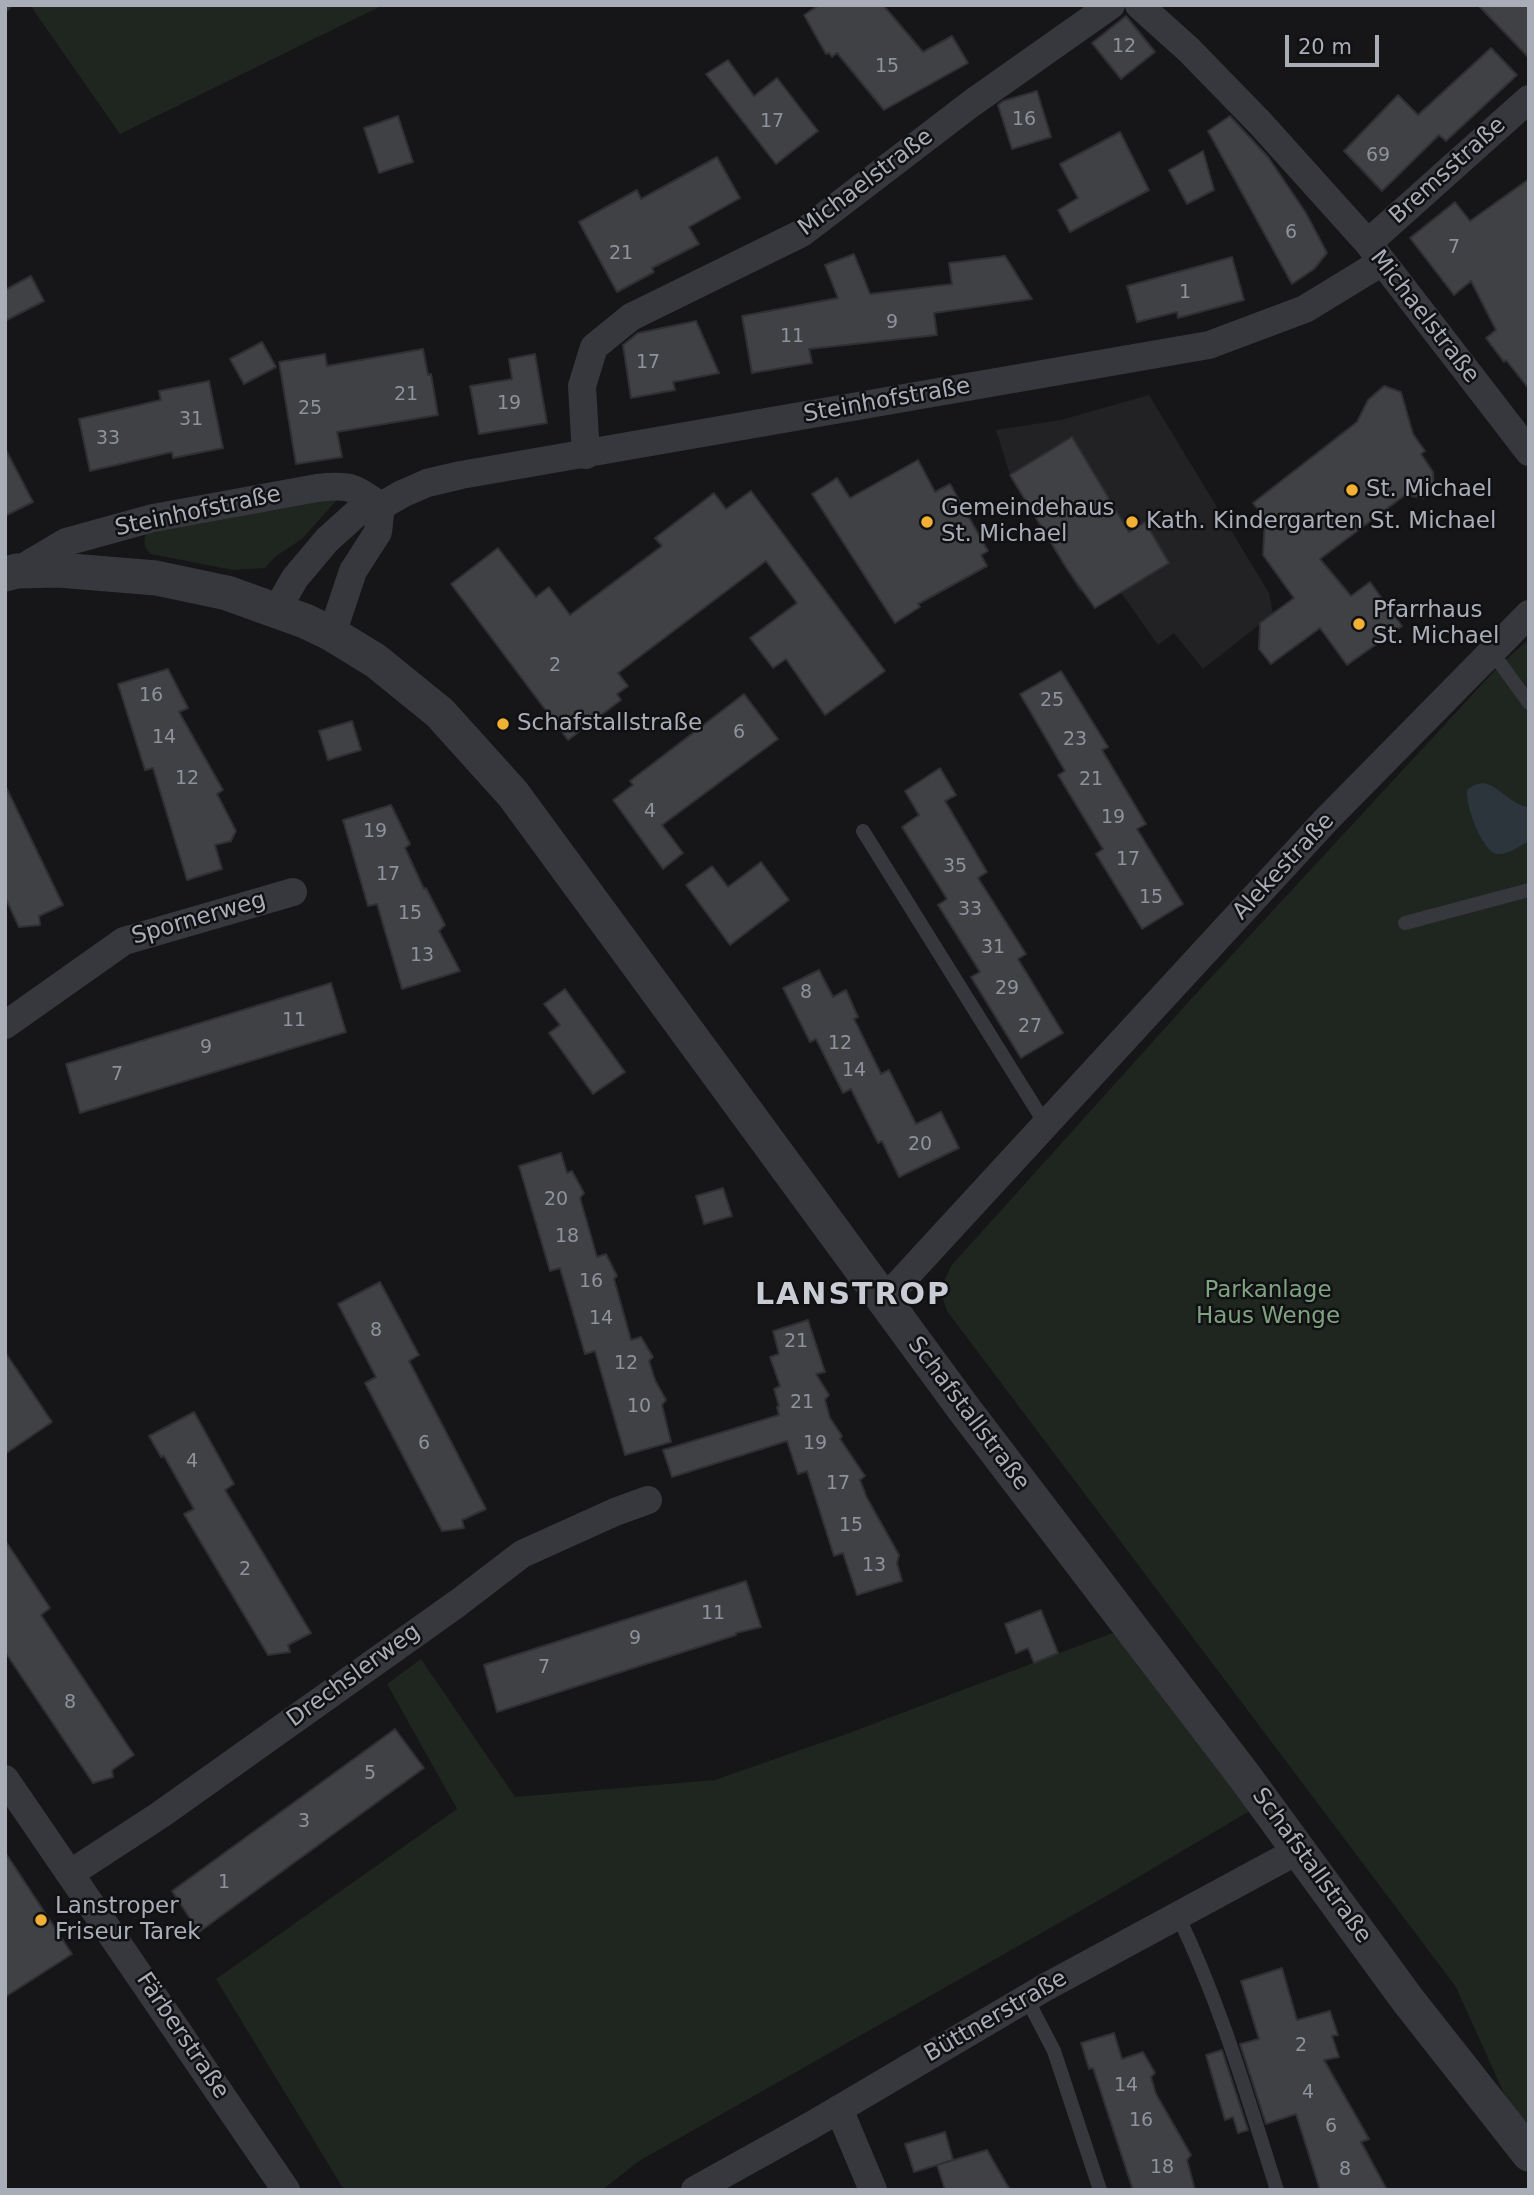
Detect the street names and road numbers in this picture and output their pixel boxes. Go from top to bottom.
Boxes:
street label: Bremsstraße [1384,112,1512,230]
street label: Michaelstraße [793,123,939,243]
street label: Michaelstraße [1363,245,1485,389]
street label: Steinhofstraße [802,373,972,429]
street label: Steinhofstraße [113,481,283,543]
street label: Alekestraße [1227,808,1341,926]
street label: Spornerweg [129,887,269,951]
street label: Schafstallstraße [901,1332,1035,1496]
street label: Drechslerweg [282,1619,426,1733]
street label: Schafstallstraße [1245,1783,1377,1949]
street label: Büttnerstraße [920,1965,1072,2069]
street label: Färberstraße [130,1968,234,2104]

